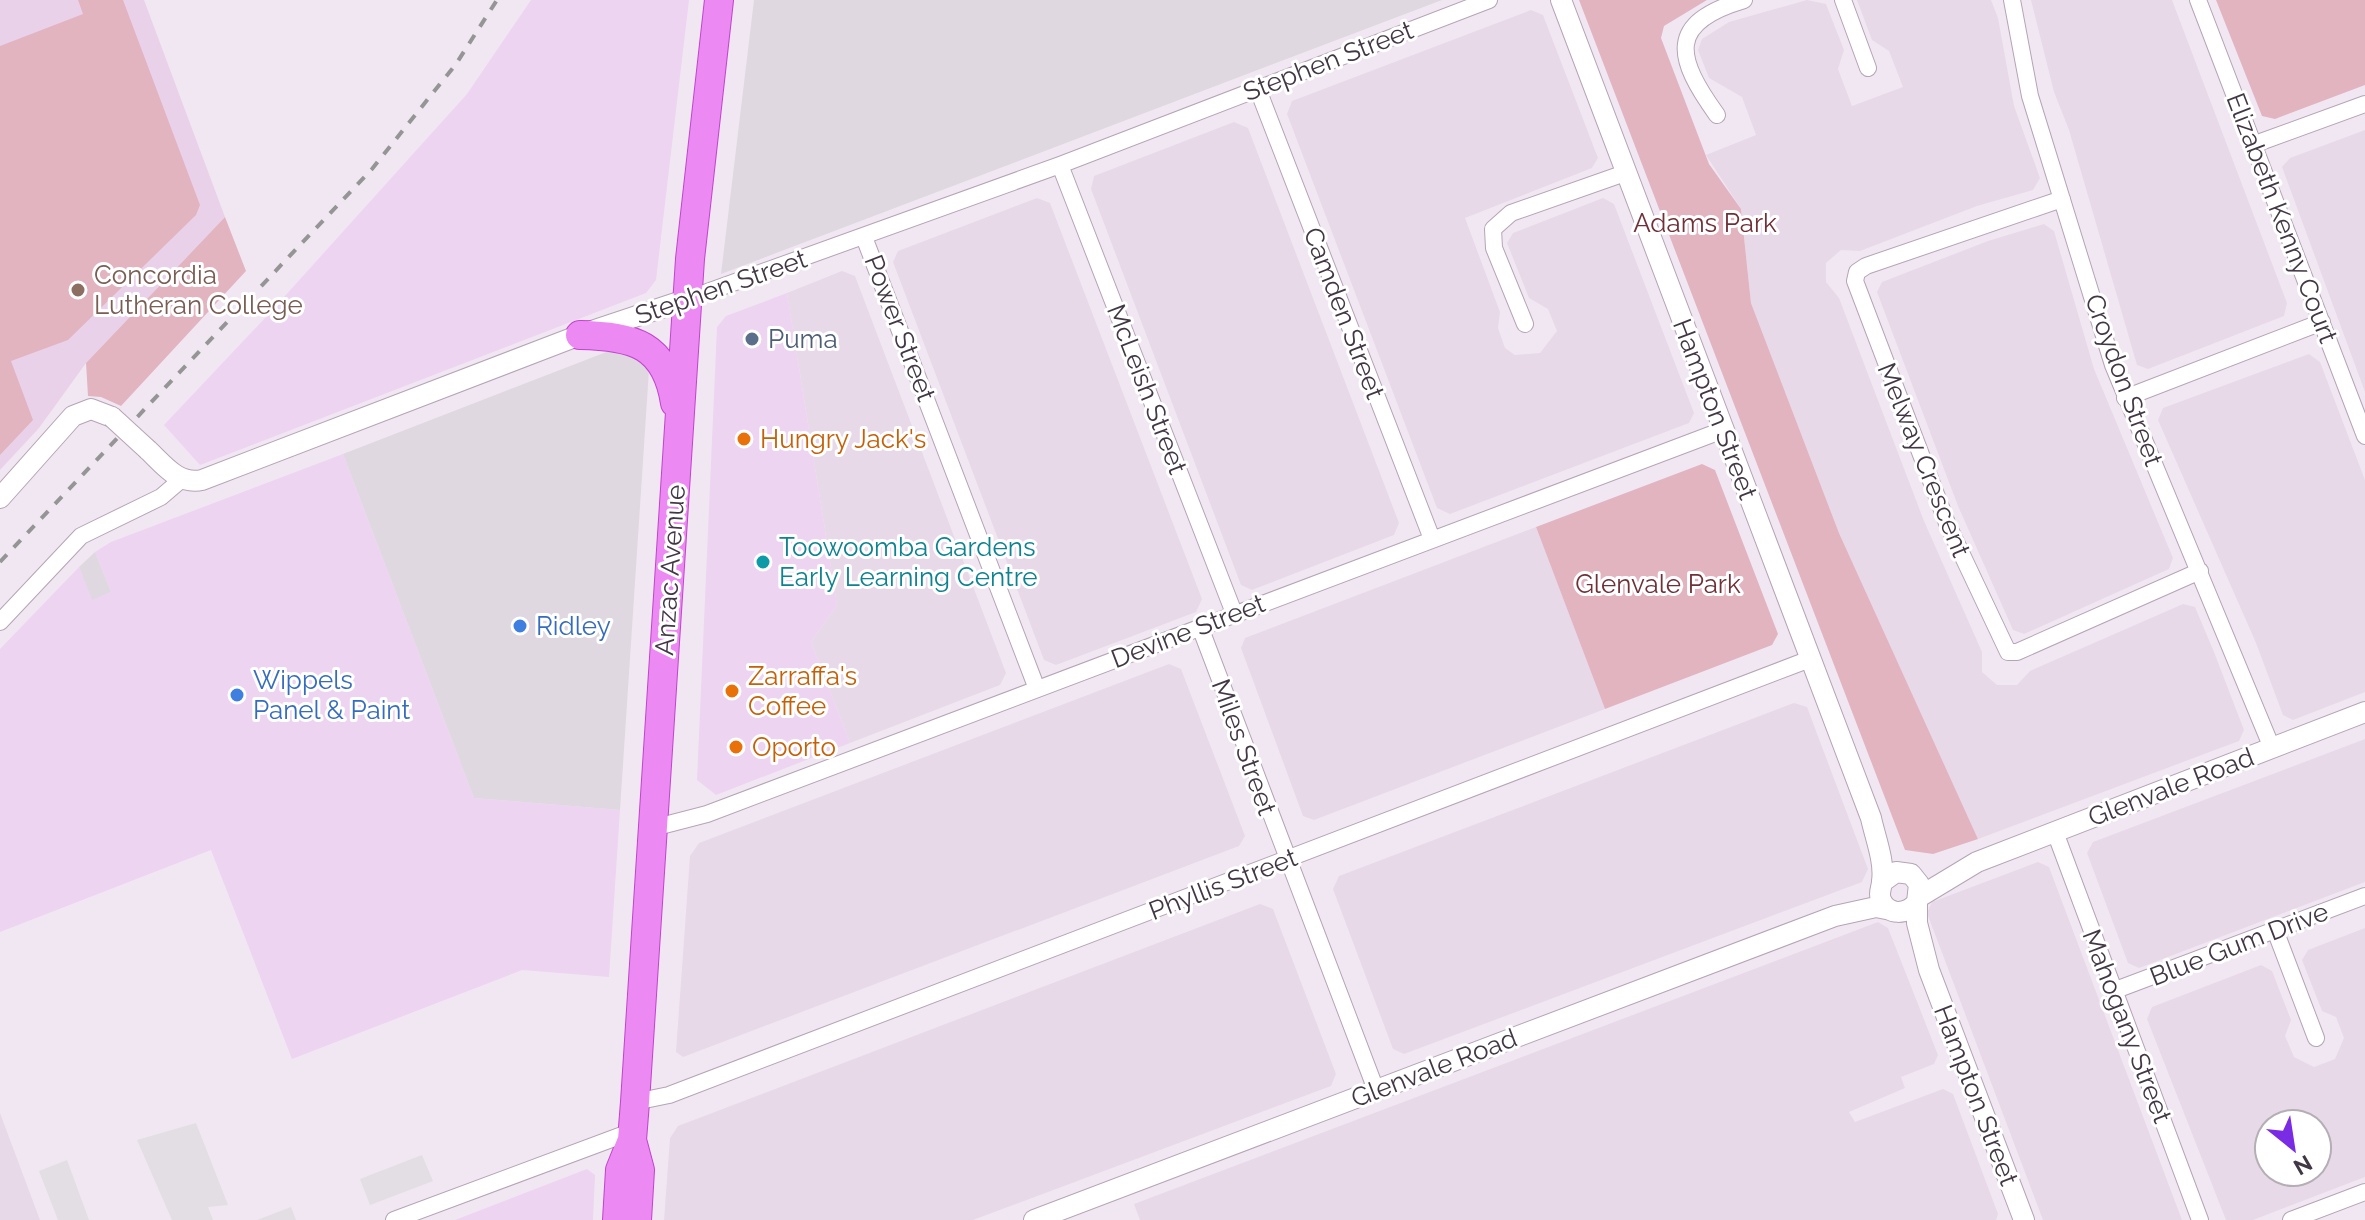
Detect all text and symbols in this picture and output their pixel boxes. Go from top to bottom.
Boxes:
street label: Stephen Street [1239,15,1417,107]
street label: Elizabeth Kenny Court [2221,89,2344,347]
park label: Adams Park [1633,208,1777,238]
street label: Camden Street [1298,223,1391,403]
street label: Stephen Street [631,243,811,330]
street label: Power Street [858,251,942,406]
place label: Concordia Lutheran College [94,260,303,320]
marker: Concordia Lutheran College [69,281,87,299]
street label: Croydon Street [2079,290,2169,470]
street label: McLeish Street [1101,300,1193,478]
street label: Hampton Street [1667,315,1763,504]
place label: Puma [768,324,838,354]
marker: Puma [743,330,761,348]
street label: Melway Crescent [1871,359,1977,562]
place label: Hungry Jack's [760,424,926,454]
marker: Hungry Jack's [735,430,753,448]
street label: Anzac Avenue [649,484,691,656]
place label: Toowoomba Gardens Early Learning Centre [779,532,1038,592]
marker: Toowoomba Gardens Early Learning Centre [754,553,772,571]
park label: Glenvale Park [1575,569,1741,599]
street label: Devine Street [1107,588,1269,674]
place label: Ridley [536,611,611,641]
marker: Ridley [511,617,529,635]
place label: Zarraffa's Coffee [748,661,857,721]
place label: Wippels Panel & Paint [253,665,410,725]
street label: Miles Street [1206,675,1282,819]
marker: Zarraffa's Coffee [723,682,741,700]
marker: Wippels Panel & Paint [228,686,246,704]
place label: Oporto [752,732,836,762]
marker: Oporto [727,738,745,756]
street label: Glenvale Road [2084,742,2258,832]
street label: Phyllis Street [1145,842,1302,926]
street label: Blue Gum Drive [2146,896,2332,992]
street label: Mahogany Street [2076,925,2178,1127]
street label: Hampton Street [1928,1001,2024,1190]
street label: Glenvale Road [1347,1023,1521,1113]
north arrow [2253,1108,2333,1188]
text: N [2289,1150,2317,1181]

